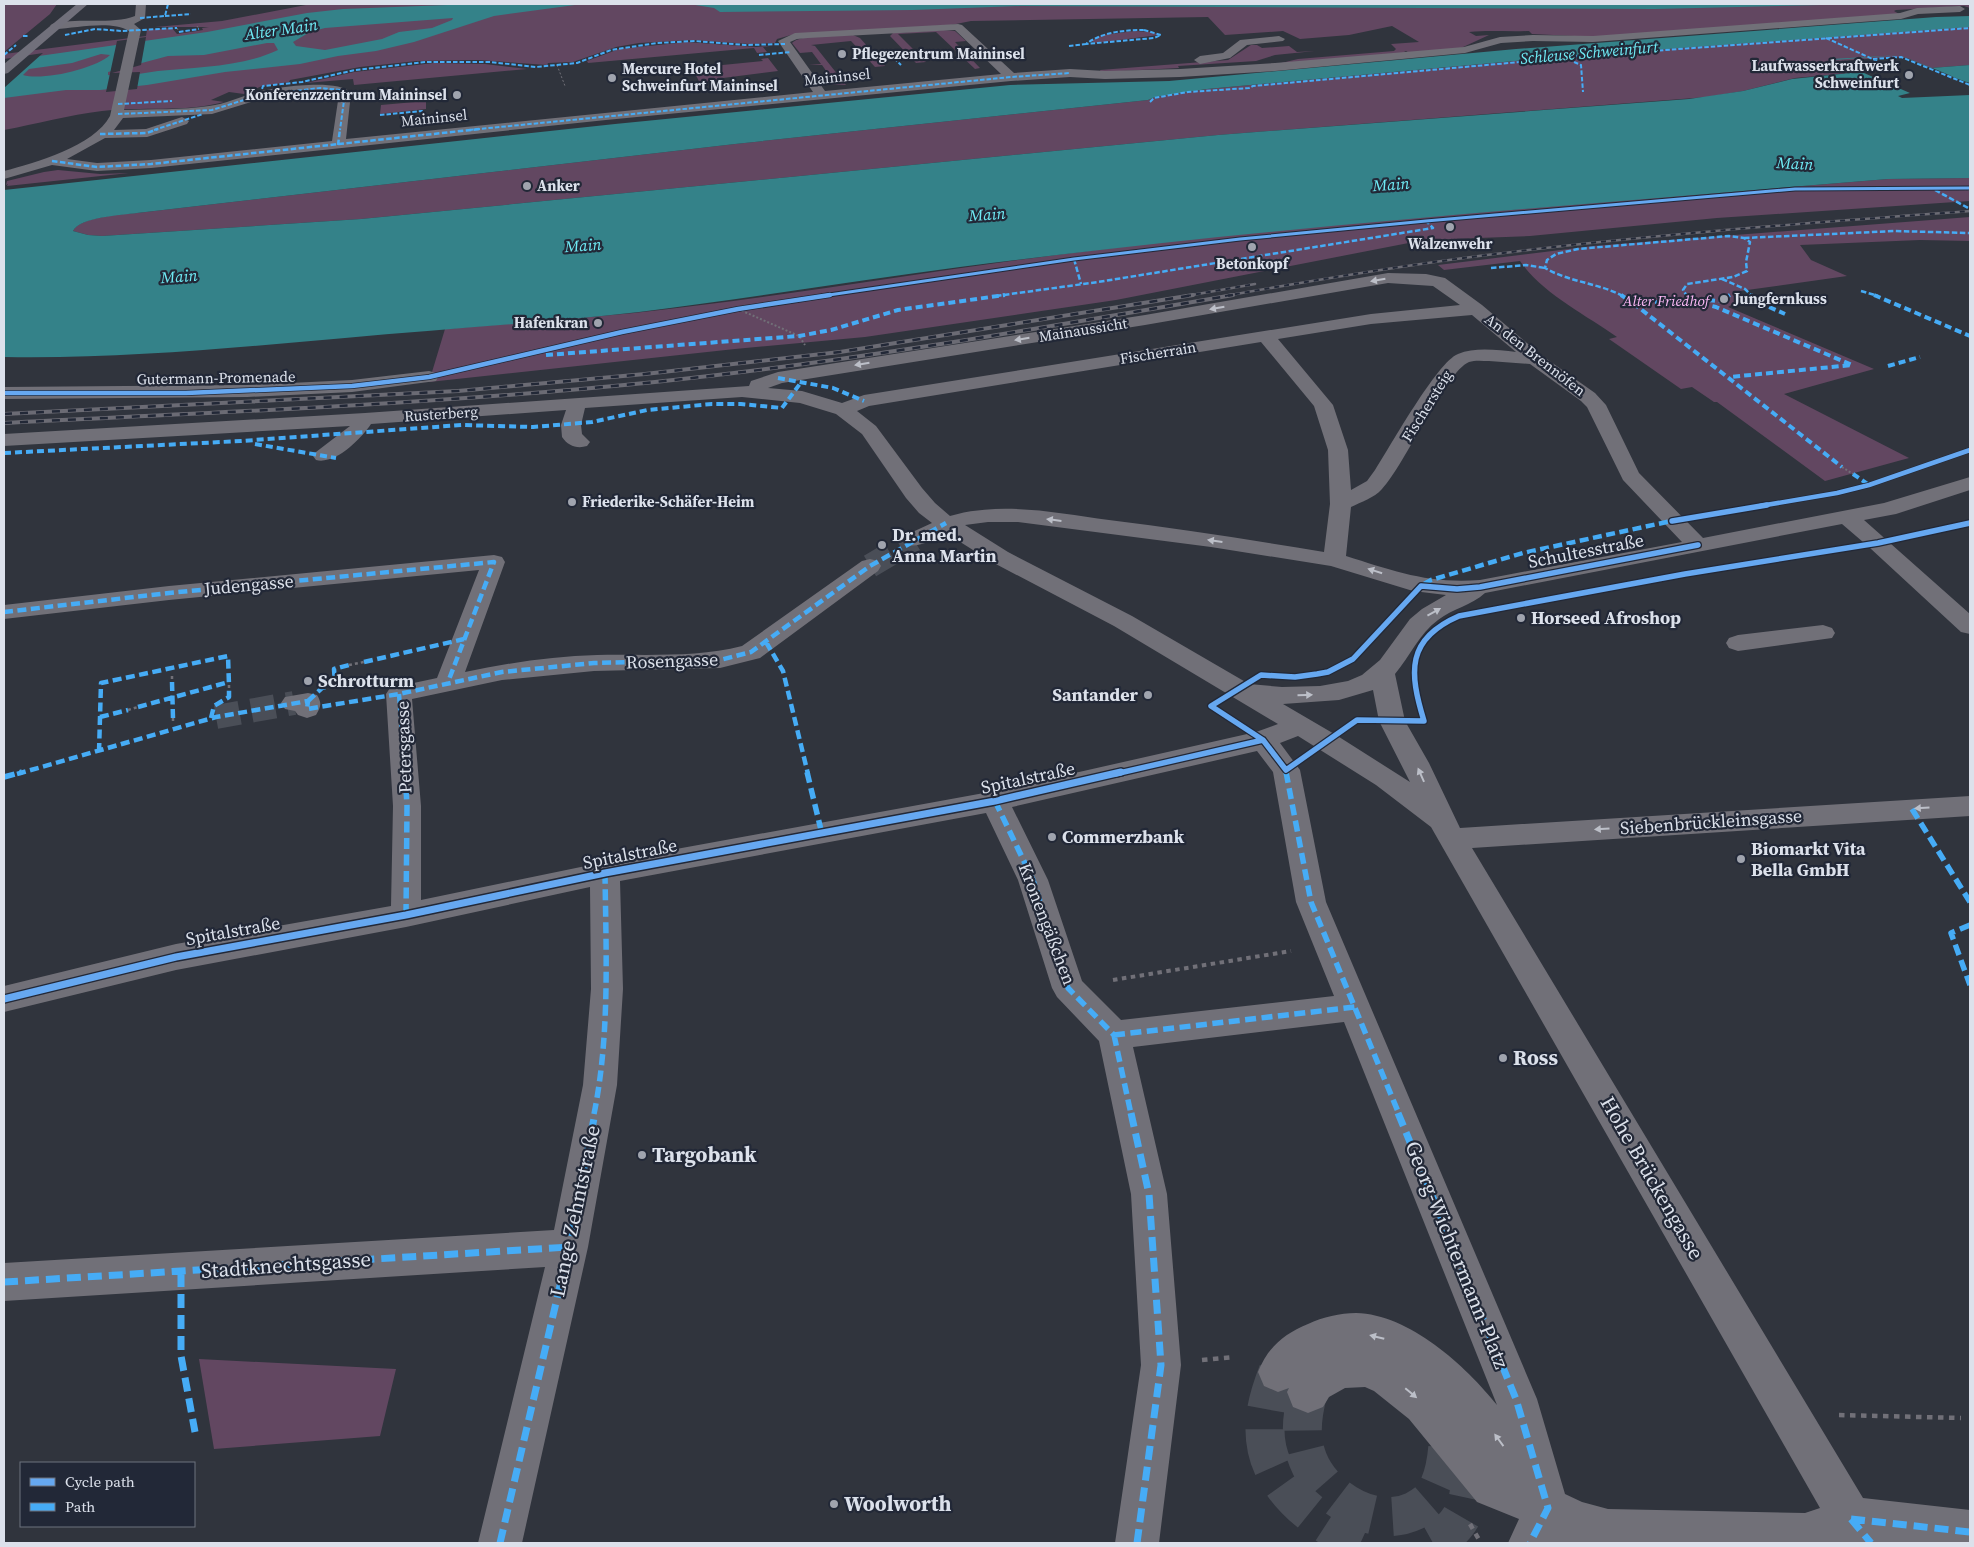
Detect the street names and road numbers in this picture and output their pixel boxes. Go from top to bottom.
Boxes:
street label: Maininsel [803,63,872,90]
street label: Maininsel [400,104,469,131]
street label: An den Brennöfen [1480,309,1590,401]
street label: Mainaussicht [1037,312,1129,347]
street label: Fischerrain [1118,336,1198,369]
street label: Gutermann-Promenade [136,366,296,389]
street label: Fischersteig [1396,366,1457,446]
street label: Rusterberg [403,400,479,427]
street label: Schultesstraße [1526,527,1646,574]
street label: Judengasse [202,568,295,601]
street label: Rosengasse [625,646,719,675]
street label: Petersgasse [389,700,418,794]
street label: Spitalstraße [979,755,1077,800]
street label: Siebenbrückleinsgasse [1619,803,1803,840]
street label: Spitalstraße [581,832,679,875]
street label: Kronengäßchen [1013,859,1082,988]
street label: Spitalstraße [184,910,282,951]
street label: Hohe Brückengasse [1594,1091,1711,1265]
street label: Lange Zehntstraße [542,1122,607,1299]
street label: Georg-Wichtermann-Platz [1398,1137,1517,1373]
street label: Stadtknechtsgasse [200,1244,372,1285]

